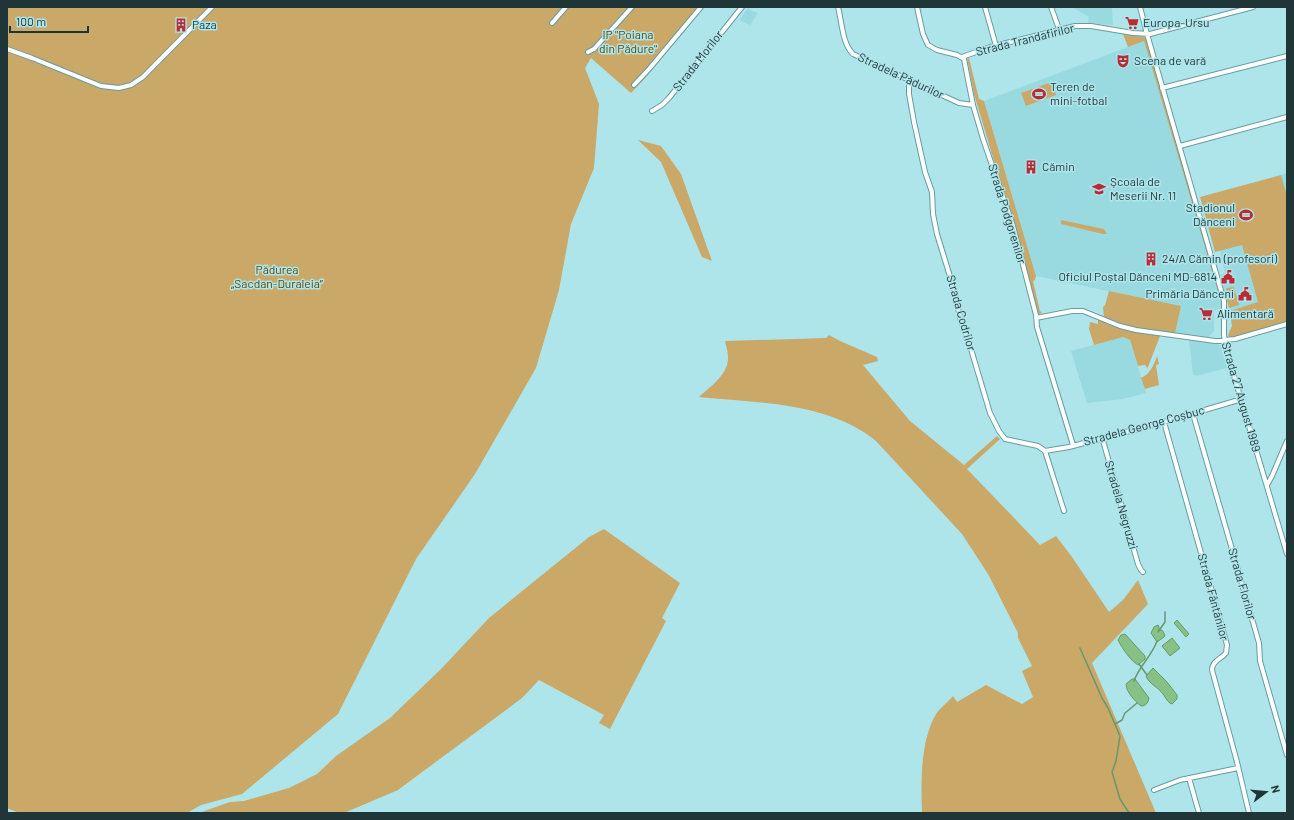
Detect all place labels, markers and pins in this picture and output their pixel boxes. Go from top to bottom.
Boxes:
supermarket icon: Europa-Ursu [1124,15,1140,31]
place label: Europa-Ursu [1143,15,1209,29]
building icon: Paza [173,17,189,33]
place label: Paza [192,17,217,31]
theatre icon: Scena de vară [1115,53,1131,69]
place label: Scena de vară [1134,53,1206,67]
place label: Teren de mini-fotbal [1050,79,1107,107]
sports icon: Teren de mini-fotbal [1031,86,1047,102]
building icon: Cămin [1023,159,1039,175]
place label: Cămin [1042,159,1075,173]
place label: Şcoala de Meserii Nr. 11 [1110,174,1176,202]
school or university icon: Şcoala de Meserii Nr. 11 [1091,181,1107,197]
place label: Stadionul Dănceni [1186,200,1235,228]
sports icon: Stadionul Dănceni [1238,207,1254,223]
building icon: 24/A Cămin (profesori) [1143,251,1159,267]
place label: 24/A Cămin (profesori) [1162,251,1278,265]
place label: Oficiul Poștal Dănceni MD-6814 [1058,269,1217,283]
public building icon: Oficiul Poștal Dănceni MD-6814 [1220,269,1236,285]
place label: Primăria Dănceni [1145,286,1234,300]
public building icon: Primăria Dănceni [1237,286,1253,302]
supermarket icon: Alimentară [1198,306,1214,322]
place label: Alimentară [1217,306,1274,320]

